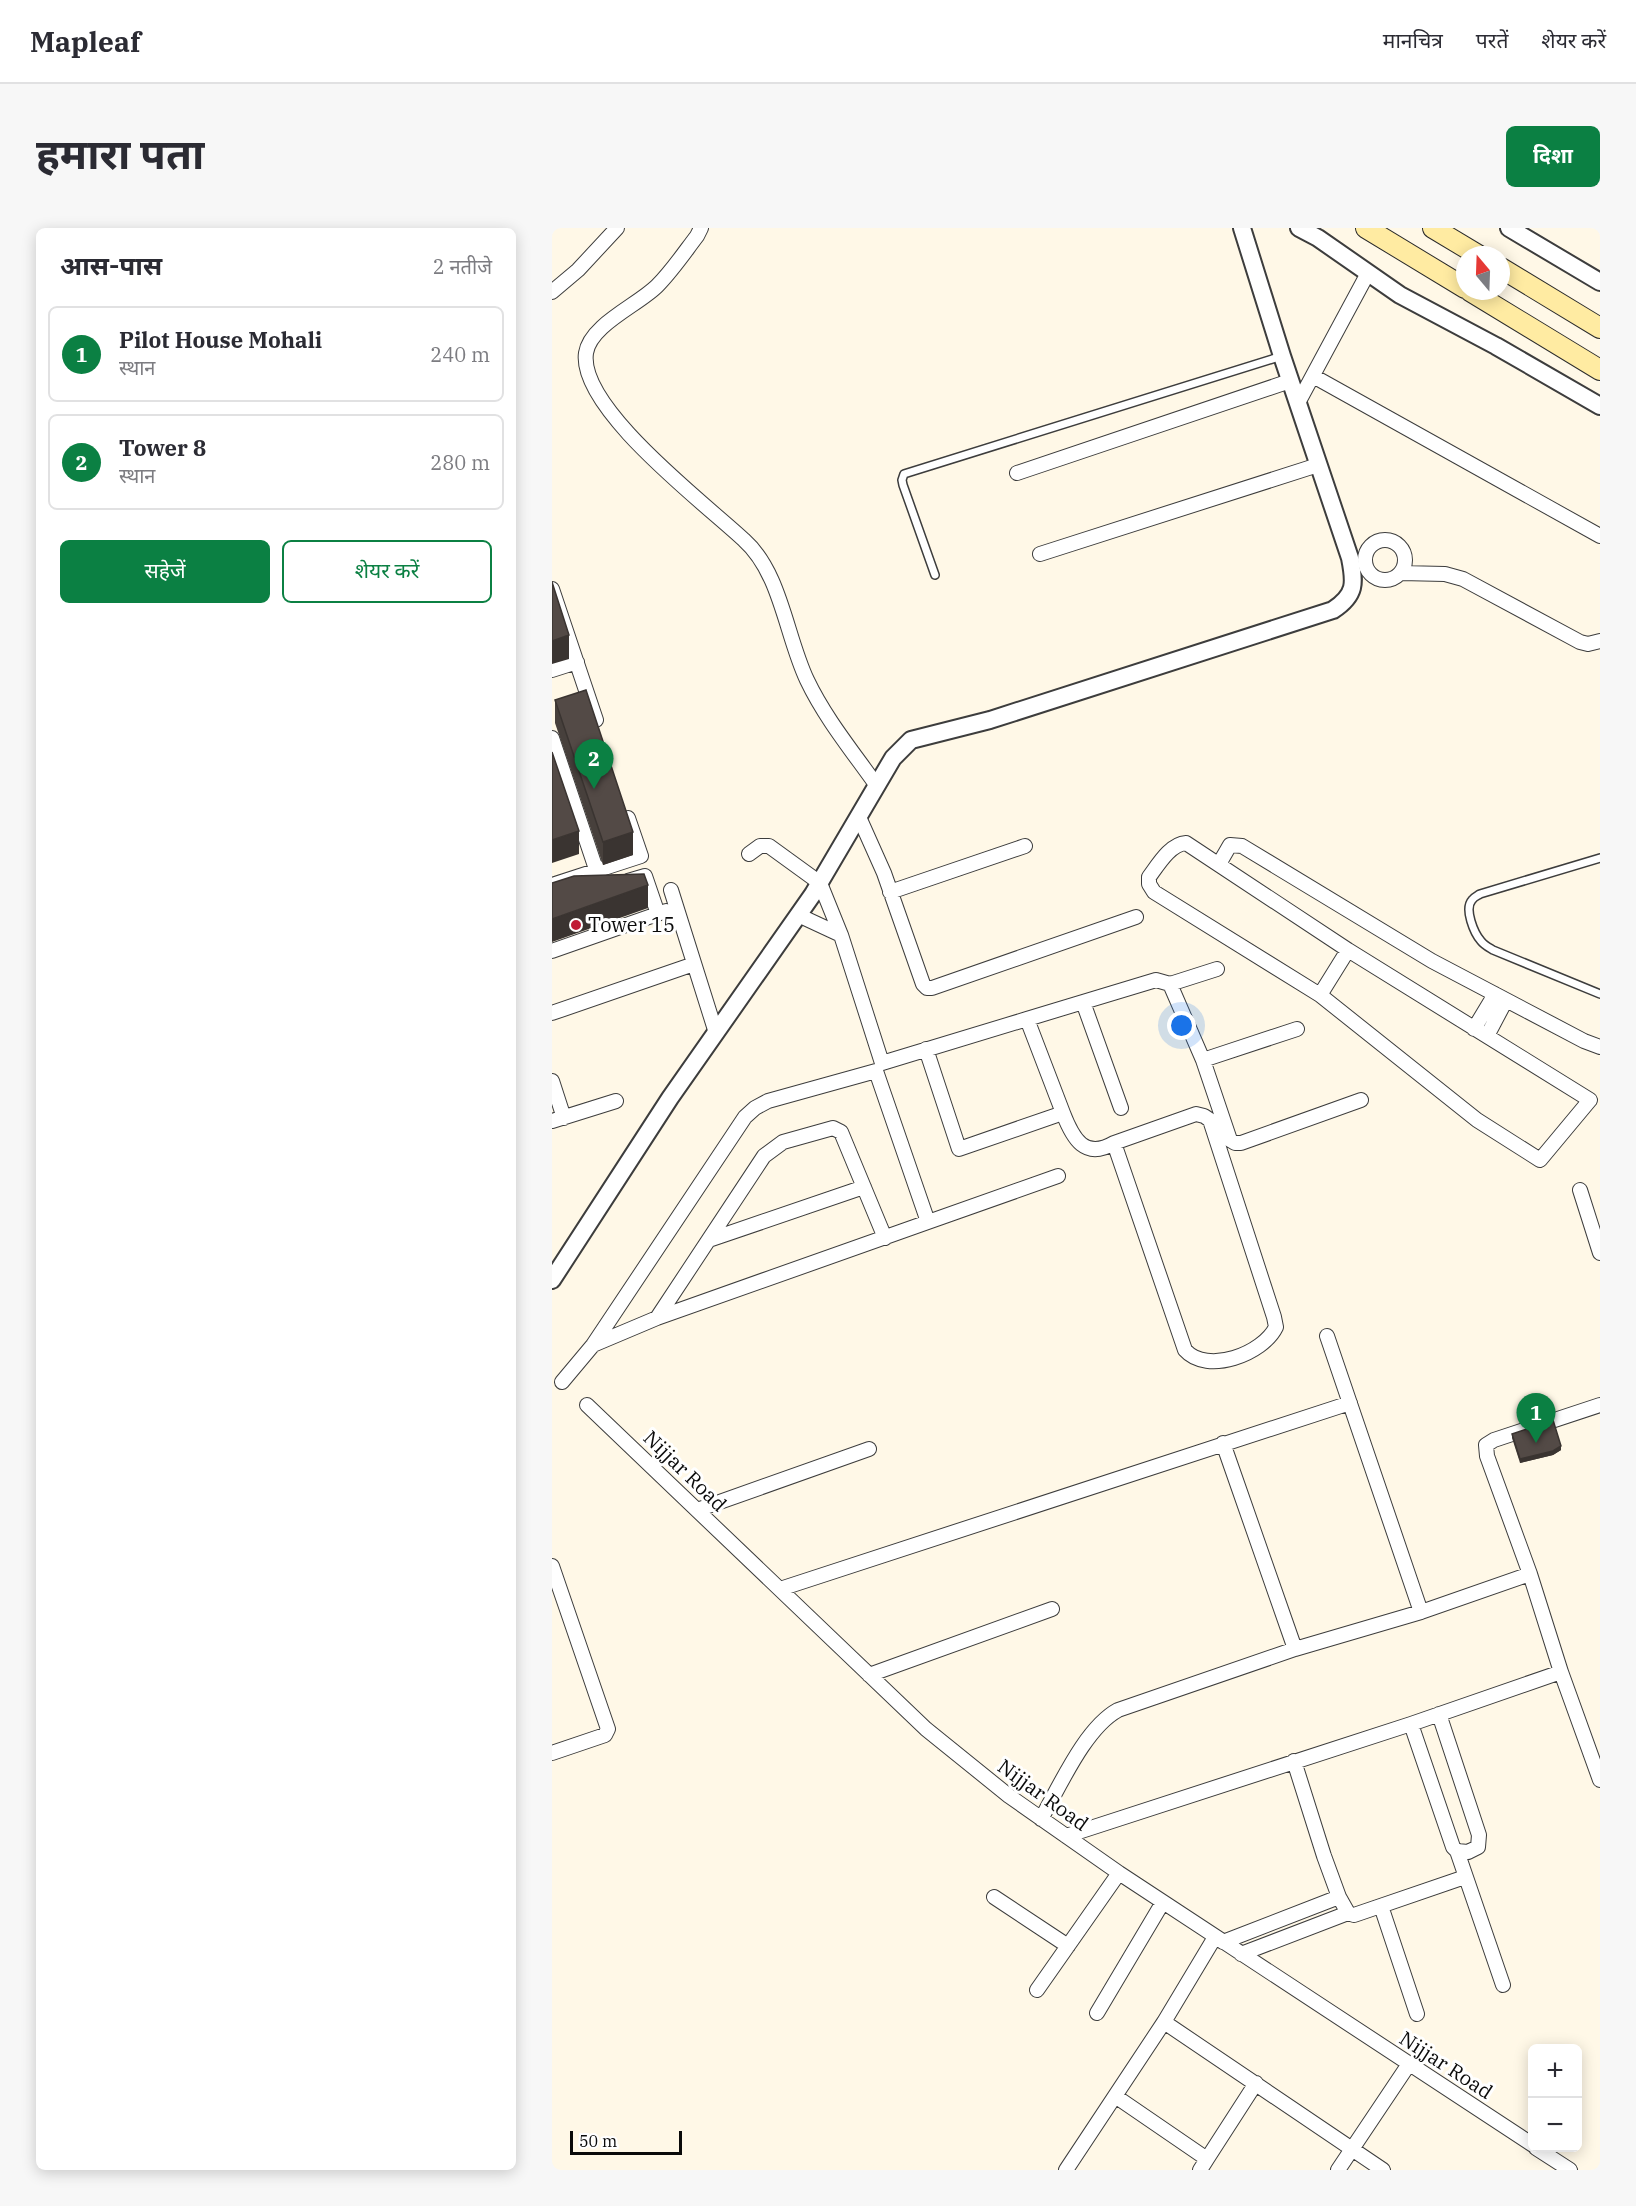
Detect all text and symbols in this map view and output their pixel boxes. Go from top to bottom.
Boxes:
text: Mapleaf [30,23,141,60]
text: मानचित्र [1383,26,1443,54]
text: परतें [1476,26,1508,54]
text: शेयर करें [1541,26,1606,54]
text: हमारा पता [36,126,204,181]
button: दिशा [1506,126,1600,187]
north arrow [1456,246,1510,300]
text: आस-पास [60,248,162,282]
text: 2 नतीजे [433,253,492,280]
text: Pilot House Mohali [119,325,322,354]
text: 1 [76,341,88,368]
text: 240 m [430,341,490,368]
text: स्थान [119,354,155,381]
text: Tower 8 [119,433,206,462]
text: 2 [76,449,88,476]
text: 280 m [430,449,490,476]
text: स्थान [119,462,155,489]
button: सहेजें [60,540,270,603]
button: शेयर करें [282,540,492,603]
pin: 2 [574,740,614,789]
place label: Tower 15 [588,911,675,938]
marker: Tower 15 [569,918,583,932]
your location [1167,1011,1196,1040]
pin: 1 [1516,1394,1556,1443]
street label: Nijjar Road [638,1424,733,1517]
street label: Nijjar Road [992,1752,1094,1837]
street label: Nijjar Road [1394,2024,1498,2105]
map controls [1528,2044,1582,2152]
button: + [1528,2044,1582,2098]
button: − [1528,2098,1582,2152]
scale bar [570,2128,682,2156]
text: 50 m [579,2131,617,2151]

